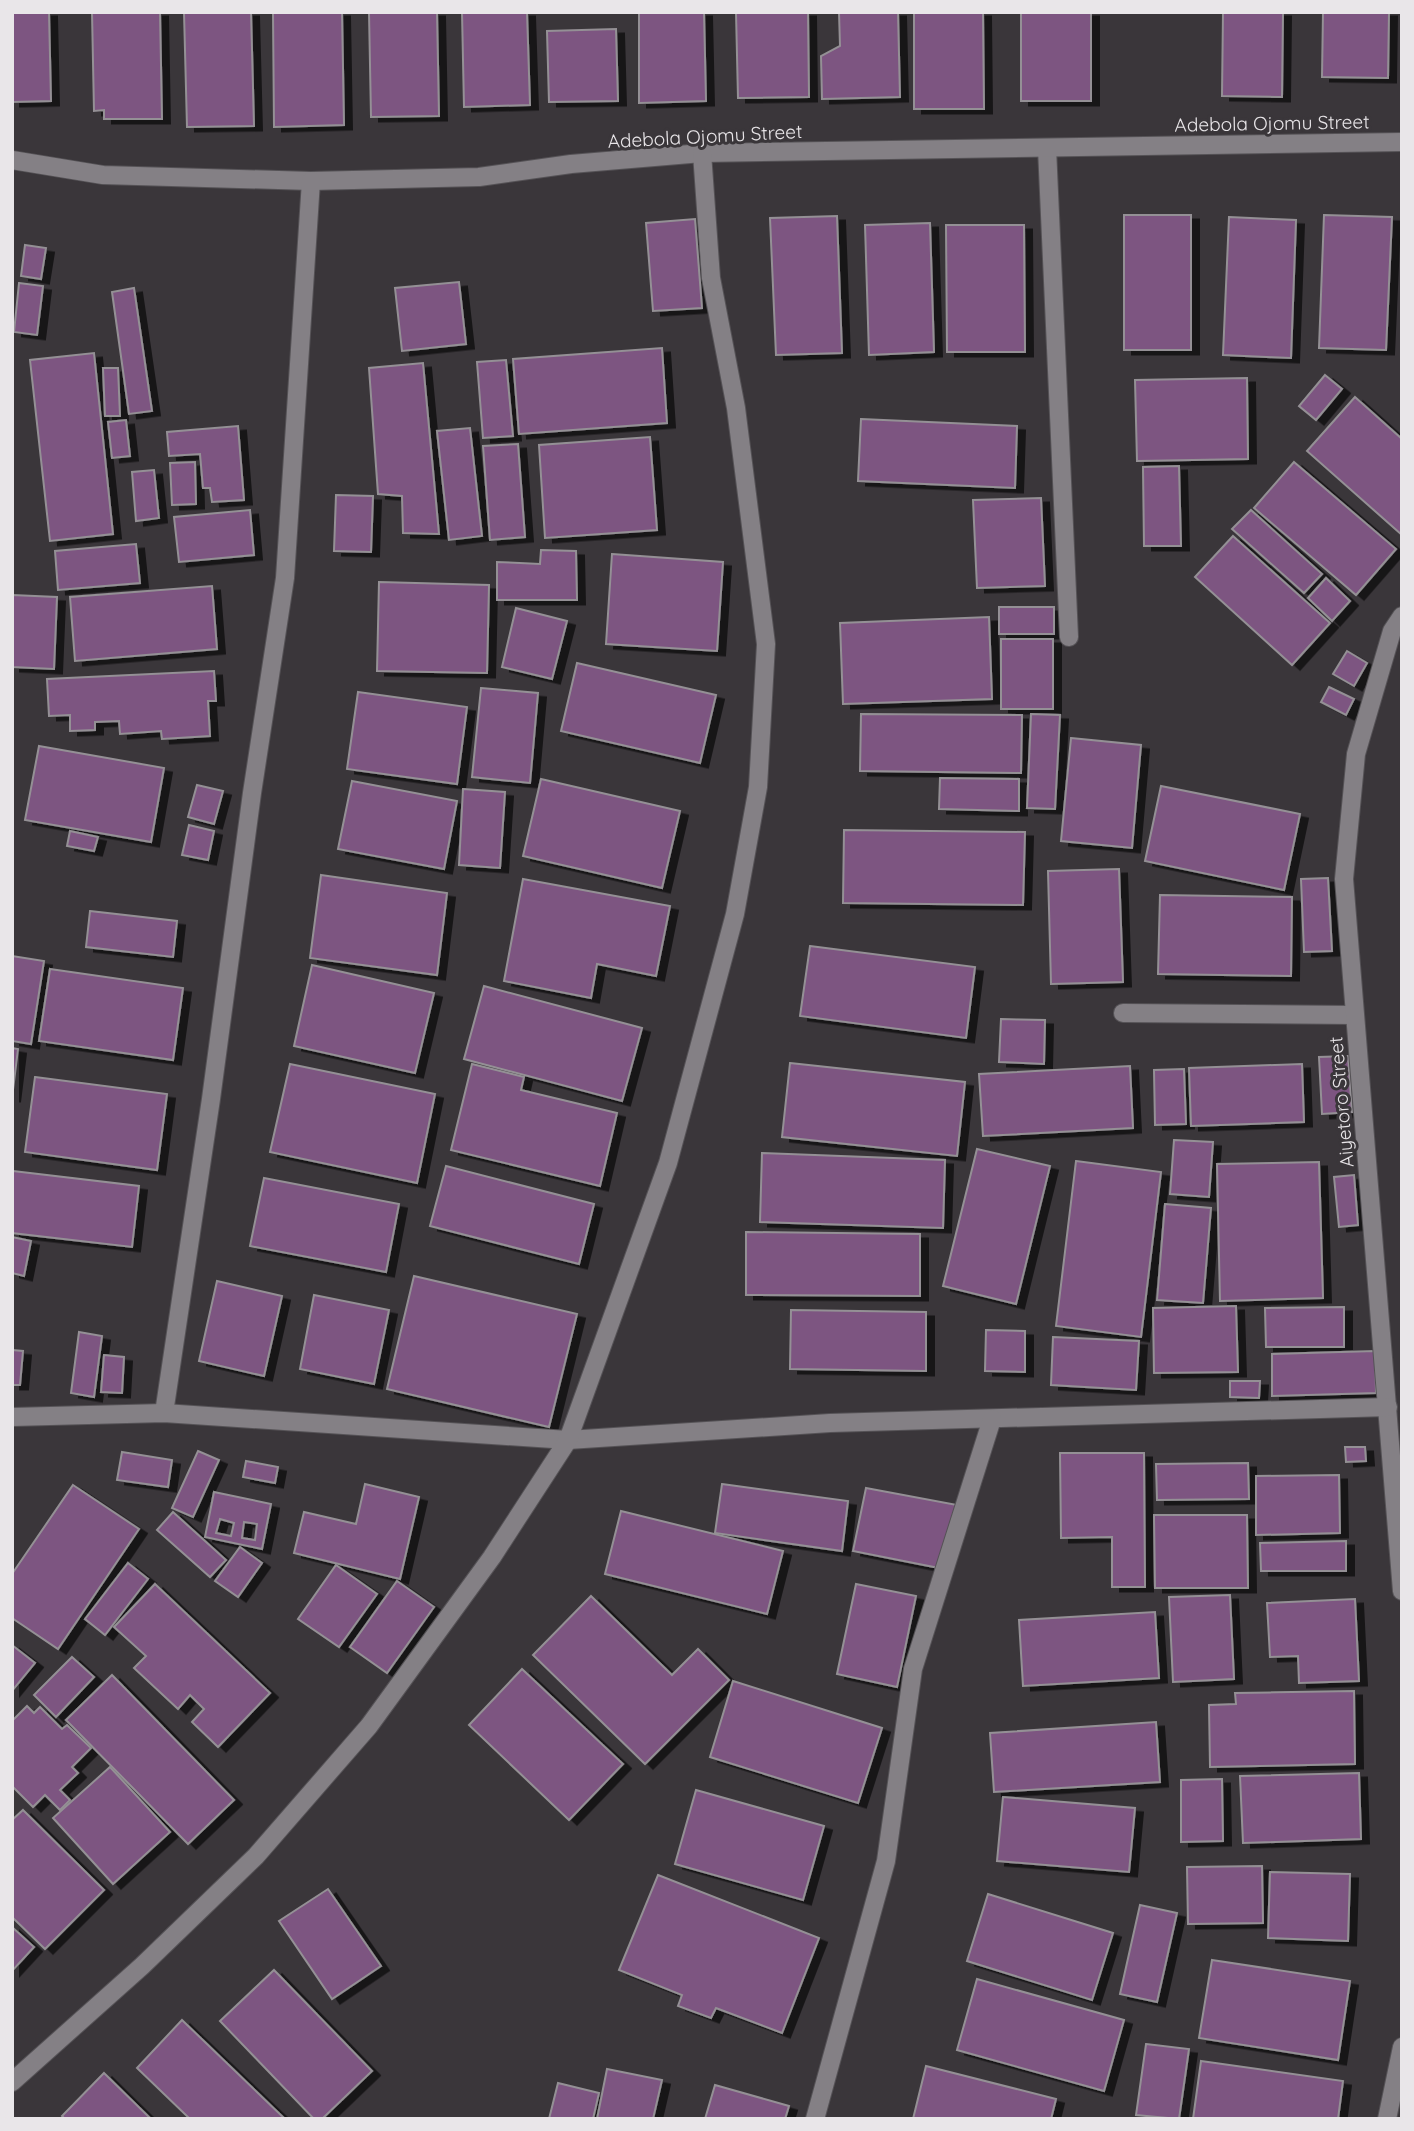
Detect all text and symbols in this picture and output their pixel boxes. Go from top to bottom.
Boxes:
street label: Adebola Ojomu Street [1174,109,1370,137]
street label: Adebola Ojomu Street [607,119,803,153]
street label: Aiyetoro Street [1323,1036,1359,1168]

